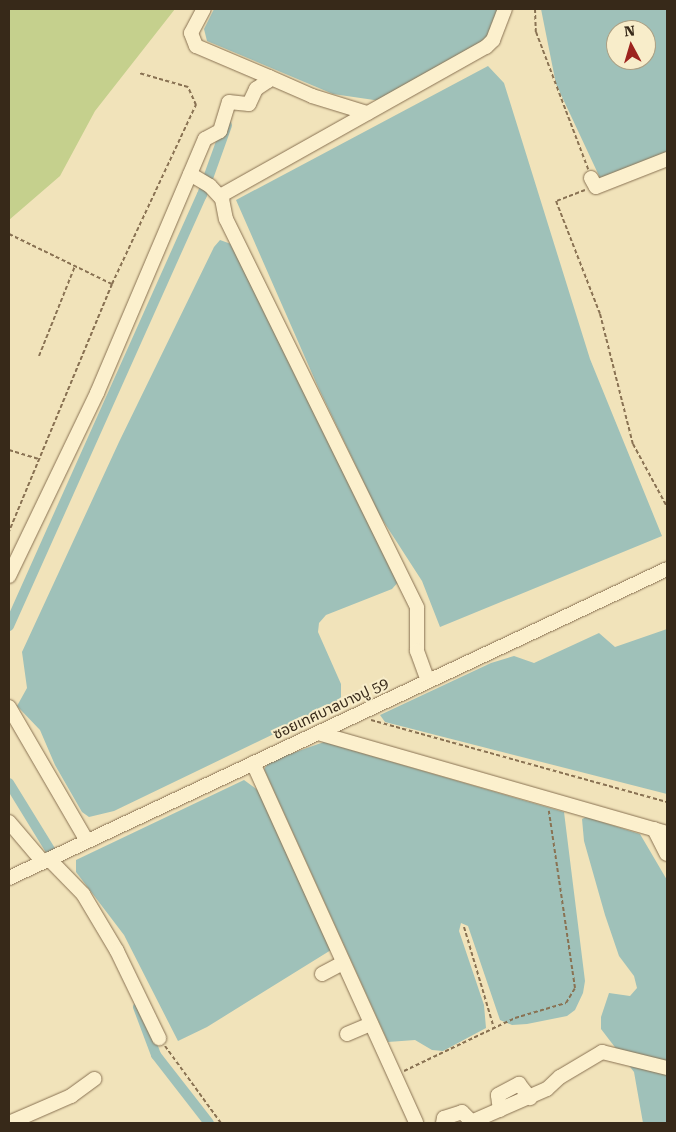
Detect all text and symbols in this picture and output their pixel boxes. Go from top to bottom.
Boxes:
north arrow [606,20,656,70]
text: N [623,23,636,40]
street label: ซอยเทศบาลบางปู 59 [270,674,392,744]

